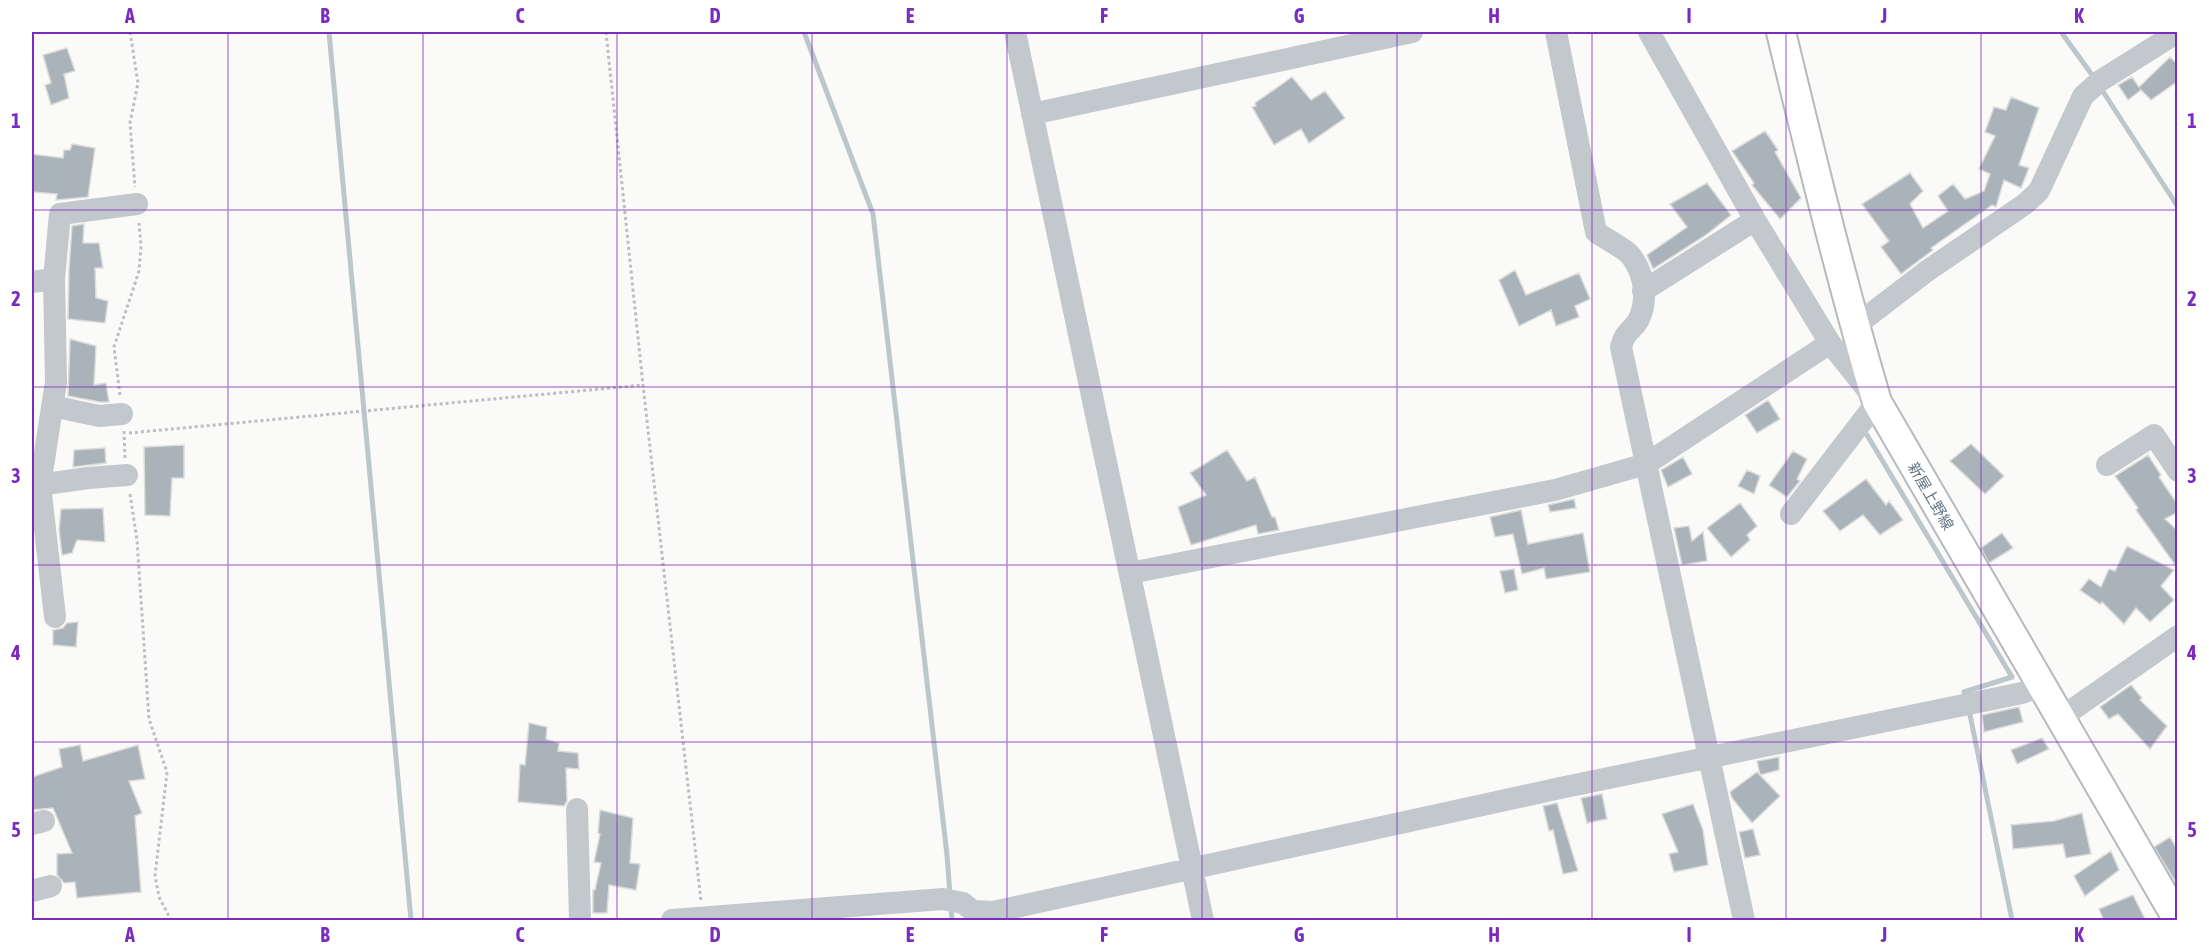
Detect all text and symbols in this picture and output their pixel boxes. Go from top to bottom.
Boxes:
text: A [124,4,135,27]
text: B [320,4,330,27]
text: C [516,4,525,27]
text: D [709,4,721,27]
text: E [906,4,915,27]
text: F [1100,4,1108,27]
text: G [1294,4,1305,27]
text: H [1488,4,1500,27]
text: I [1686,4,1692,27]
text: J [1880,4,1887,27]
text: K [2074,4,2084,27]
text: 1 [11,109,21,132]
text: 1 [2187,109,2197,132]
text: 2 [11,287,21,310]
text: 2 [2187,287,2197,310]
street label: 新屋上野線 [1905,459,1957,533]
text: 3 [11,464,21,487]
text: 3 [2187,464,2197,487]
text: 4 [10,641,21,664]
text: 4 [2186,641,2197,664]
text: 5 [11,818,21,841]
text: 5 [2187,818,2197,841]
text: A [124,923,135,946]
text: B [320,923,330,946]
text: C [516,923,525,946]
text: D [709,923,721,946]
text: E [906,923,915,946]
text: F [1100,923,1108,946]
text: G [1294,923,1305,946]
text: H [1488,923,1500,946]
text: I [1686,923,1692,946]
text: J [1880,923,1887,946]
text: K [2074,923,2084,946]

